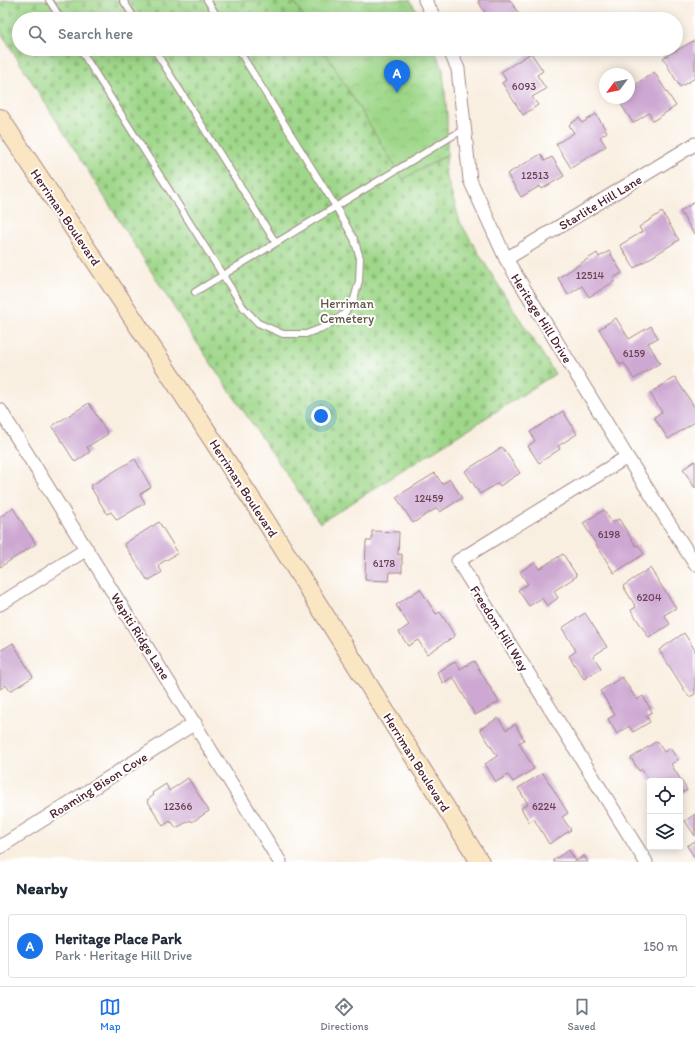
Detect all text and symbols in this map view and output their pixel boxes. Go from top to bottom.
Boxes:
search box [12,12,683,56]
icon: search [26,23,48,45]
text: Search here [58,25,133,43]
pin: A [384,60,410,93]
north arrow [599,68,635,104]
house number: 6093 [512,80,536,93]
street label: Herriman Boulevard [28,166,104,269]
house number: 12513 [521,169,549,182]
street label: Starlite Hill Lane [556,172,644,233]
house number: 12514 [576,269,605,282]
street label: Heritage Hill Drive [508,271,575,366]
park label: Herriman Cemetery [320,296,374,326]
house number: 6159 [623,347,645,360]
your location [311,406,331,426]
street label: Herriman Boulevard [206,437,281,540]
house number: 12459 [414,492,444,505]
house number: 6198 [598,528,620,541]
house number: 6178 [373,557,395,570]
street label: Freedom Hill Way [467,583,532,674]
street label: Wapiti Ridge Lane [108,590,173,682]
house number: 6204 [637,591,662,604]
street label: Herriman Boulevard [380,710,453,814]
street label: Roaming Bison Cove [46,749,150,822]
map controls [647,778,683,850]
button: locate [647,778,683,814]
house number: 12366 [164,800,192,813]
house number: 6224 [532,800,556,813]
button: layers [647,814,683,850]
text: Nearby [16,878,68,898]
text: Heritage Place Park [55,930,182,948]
text: A [26,939,34,954]
text: 150 m [643,939,678,954]
text: Park · Heritage Hill Drive [55,948,192,963]
tab: Map [99,996,121,1033]
tab: Directions [320,996,369,1033]
tab: Saved [567,996,596,1033]

